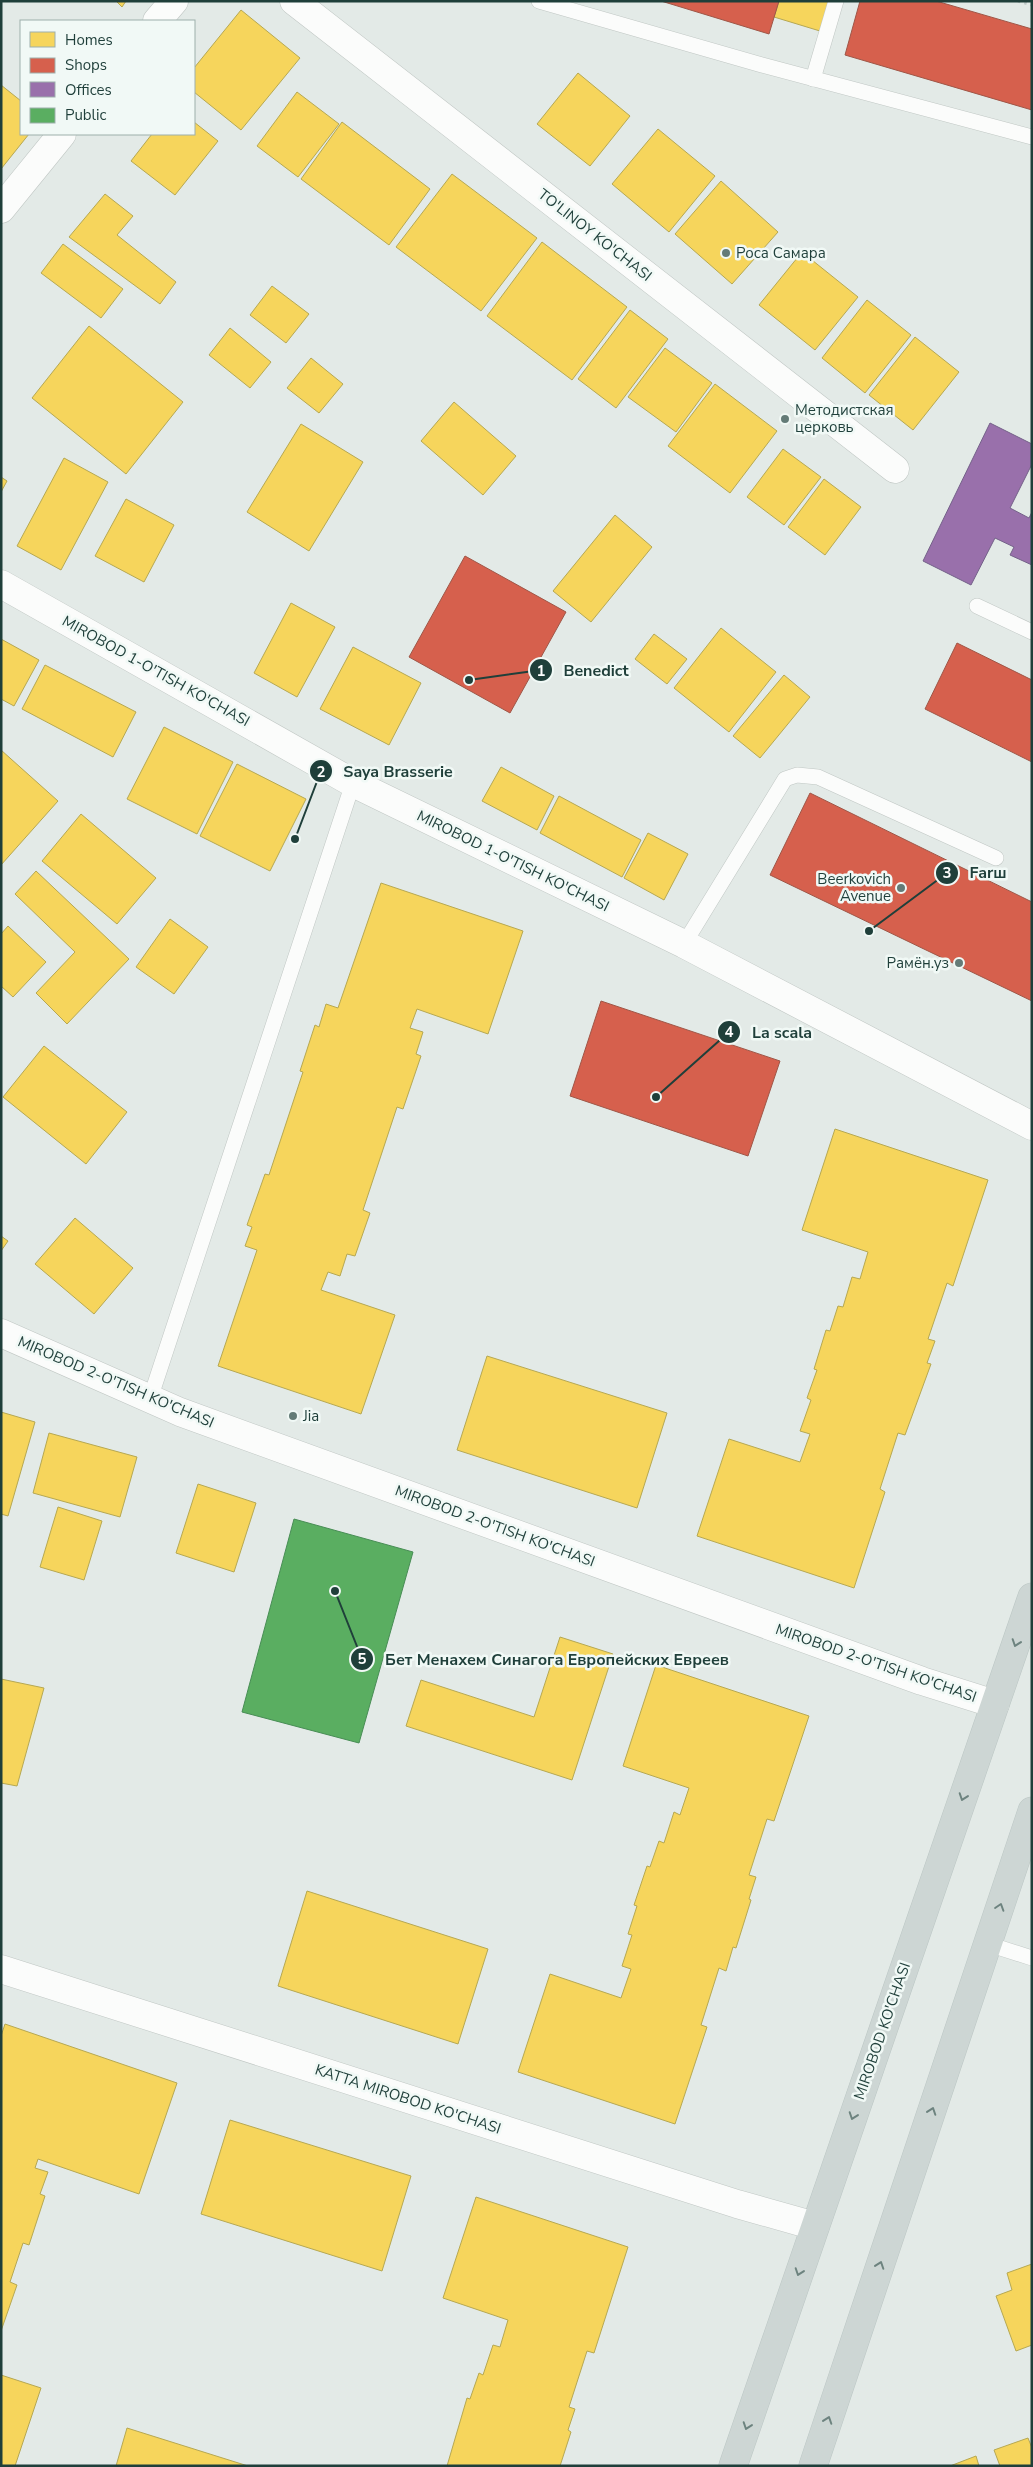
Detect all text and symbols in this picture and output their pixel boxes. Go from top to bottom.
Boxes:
legend [20,20,195,135]
text: Homes [65,30,113,50]
text: Shops [65,55,107,75]
text: Offices [65,80,112,100]
text: Public [65,105,106,125]
street label: TO'LINOY KO'CHASI [534,184,656,286]
place label: Роса Самара [736,243,826,263]
marker: Роса Самара [720,247,732,259]
place label: Методистская церковь [795,400,894,437]
marker: Методистская церковь [779,413,791,425]
street label: MIROBOD 1-O'TISH KO'CHASI [59,611,253,731]
callout: Benedict [529,655,639,686]
text: Benedict [563,660,629,682]
text: 1 [536,661,546,681]
callout: Saya Brasserie [308,756,462,787]
text: Saya Brasserie [343,761,453,783]
text: 2 [316,762,326,782]
street label: MIROBOD 1-O'TISH KO'CHASI [414,806,612,916]
callout: Farш [934,857,1016,888]
text: Farш [969,862,1007,884]
text: 3 [942,863,952,883]
place label: Beerkovich Avenue [817,869,891,906]
marker: Beerkovich Avenue [895,882,907,894]
place label: Рамён.уз [887,953,949,973]
marker: Рамён.уз [953,957,965,969]
callout: La scala [717,1017,822,1048]
text: 4 [724,1022,734,1042]
text: La scala [752,1022,812,1044]
street label: MIROBOD 2-O'TISH KO'CHASI [15,1331,217,1433]
place label: Jia [302,1406,319,1426]
marker: Jia [287,1410,299,1422]
street label: MIROBOD 2-O'TISH KO'CHASI [392,1480,598,1572]
street label: MIROBOD 2-O'TISH KO'CHASI [773,1619,979,1707]
one-way arrow [1012,1638,1022,1647]
callout: Бет Менахем Синагога Европейских Евреев [350,1644,739,1675]
text: 5 [357,1649,367,1669]
text: Бет Менахем Синагога Европейских Евреев [385,1649,729,1671]
one-way arrow [959,1792,969,1800]
one-way arrow [994,1904,1004,1912]
street label: MIROBOD KO'CHASI [849,1960,915,2102]
street label: KATTA MIROBOD KO'CHASI [312,2059,504,2139]
one-way arrow [926,2108,936,2116]
one-way arrow [849,2111,859,2120]
one-way arrow [874,2262,884,2270]
one-way arrow [795,2267,805,2276]
one-way arrow [823,2416,833,2424]
one-way arrow [742,2421,752,2430]

